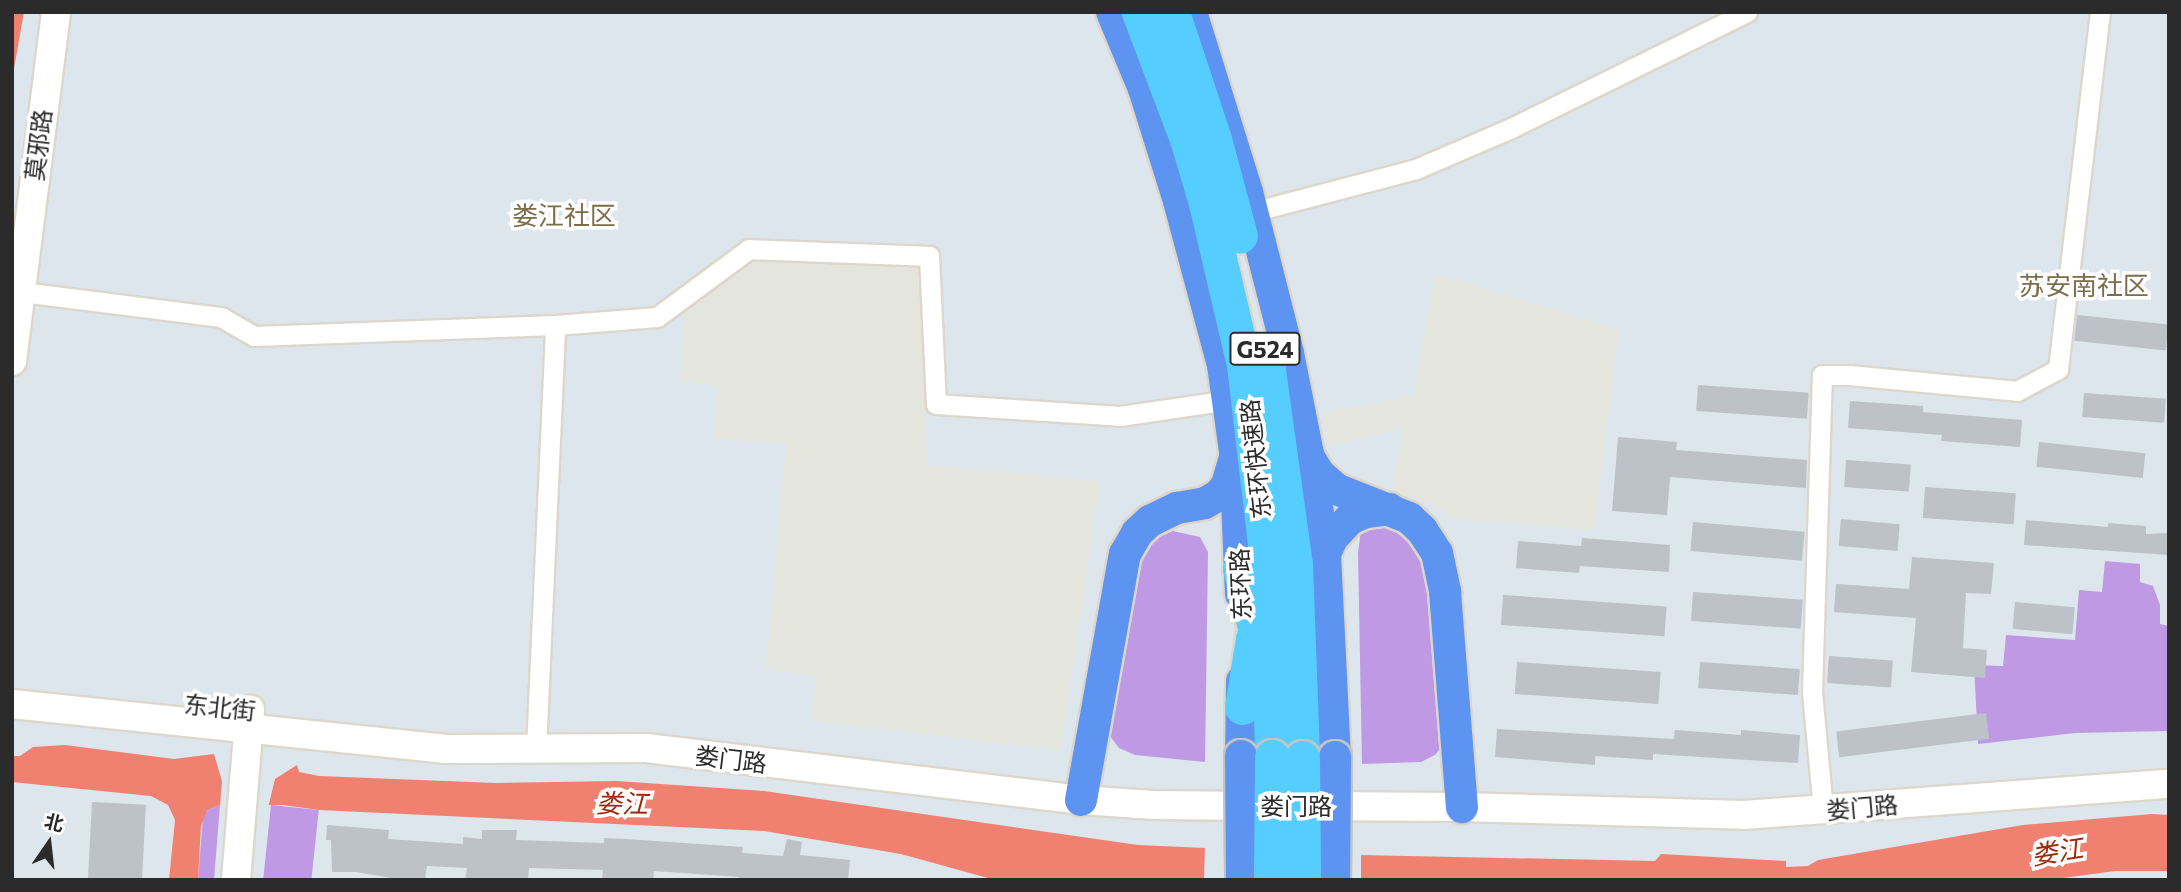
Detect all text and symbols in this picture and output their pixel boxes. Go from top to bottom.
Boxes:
street label: 莫邪路 [19,108,57,182]
district label: 娄江社区 [512,199,616,231]
district label: 苏安南社区 [2019,269,2149,301]
road number: G524 [1228,330,1302,368]
street label: 东环快速路 [1234,398,1276,520]
street label: 东环路 [1224,548,1256,620]
street label: 东北街 [183,689,257,725]
street label: 娄门路 [694,740,768,778]
water label: 娄江 [596,787,648,819]
street label: 娄门路 [1825,790,1899,824]
street label: 娄门路 [1260,792,1332,820]
north arrow [14,808,84,878]
text: 北 [42,809,66,836]
water label: 娄江 [2029,832,2085,870]

